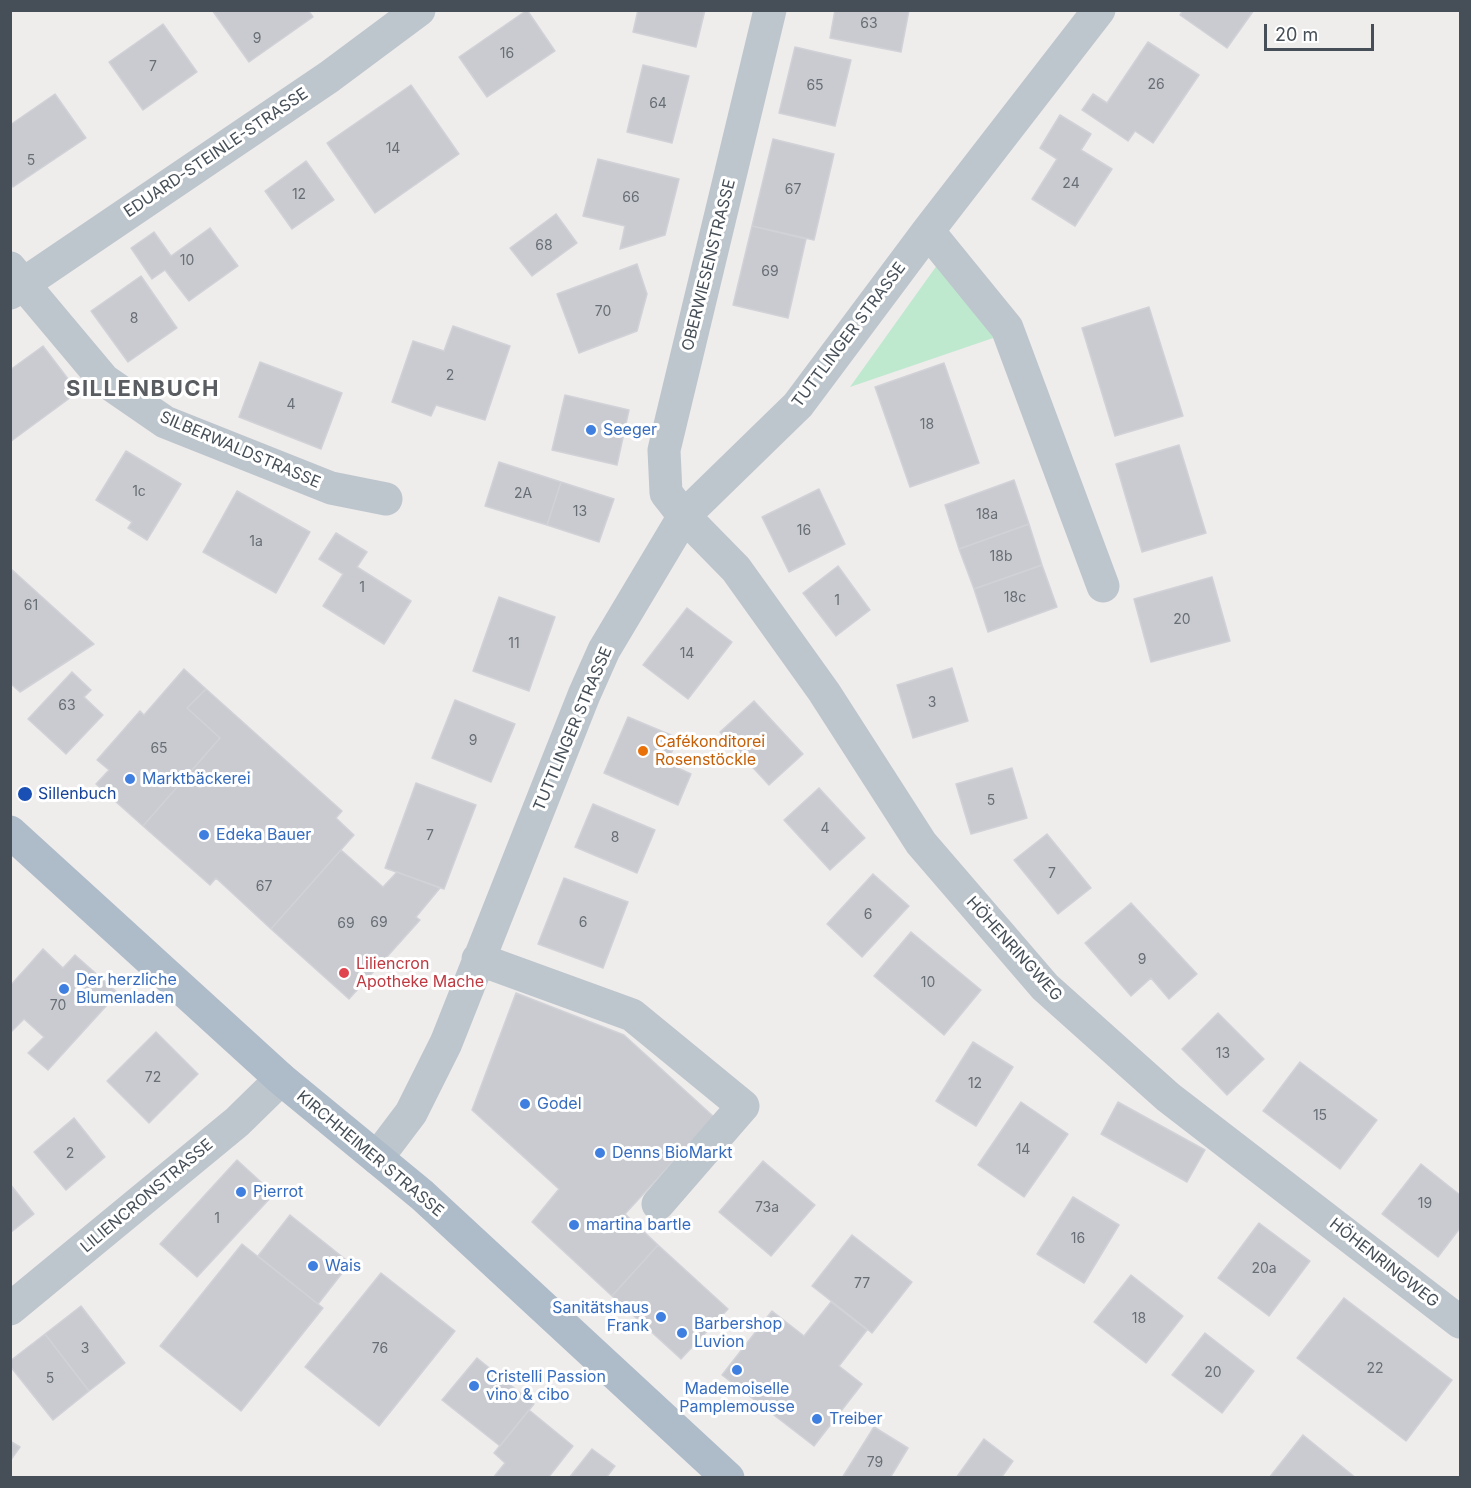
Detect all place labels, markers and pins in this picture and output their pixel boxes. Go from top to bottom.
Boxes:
place label: Seeger [603,420,657,440]
marker: Seeger [584,423,598,437]
place label: Cafékonditorei Rosenstöckle [655,732,765,770]
marker: Cafékonditorei Rosenstöckle [636,744,650,758]
place label: Marktbäckerei [142,769,251,789]
marker: Marktbäckerei [123,772,137,786]
place label: Sillenbuch [38,784,117,804]
marker: Sillenbuch [16,785,34,803]
place label: Edeka Bauer [216,825,311,845]
marker: Edeka Bauer [197,828,211,842]
place label: Liliencron Apotheke Mache [356,954,484,992]
marker: Liliencron Apotheke Mache [337,966,351,980]
place label: Der herzliche Blumenladen [76,970,177,1008]
marker: Der herzliche Blumenladen [57,982,71,996]
place label: Godel [537,1094,582,1114]
marker: Godel [518,1097,532,1111]
place label: Denns BioMarkt [612,1143,732,1163]
marker: Denns BioMarkt [593,1146,607,1160]
place label: Pierrot [253,1182,303,1202]
marker: Pierrot [234,1185,248,1199]
place label: martina bartle [586,1215,691,1235]
marker: martina bartle [567,1218,581,1232]
place label: Wais [325,1256,361,1276]
marker: Wais [306,1259,320,1273]
place label: Sanitätshaus Frank [552,1298,649,1336]
marker: Sanitätshaus Frank [654,1310,668,1324]
place label: Barbershop Luvion [694,1314,782,1352]
marker: Barbershop Luvion [675,1326,689,1340]
marker: Mademoiselle Pamplemousse [730,1363,744,1377]
place label: Cristelli Passion vino & cibo [486,1367,606,1405]
marker: Cristelli Passion vino & cibo [467,1379,481,1393]
place label: Mademoiselle Pamplemousse [679,1379,795,1417]
place label: Treiber [829,1409,883,1429]
marker: Treiber [810,1412,824,1426]

